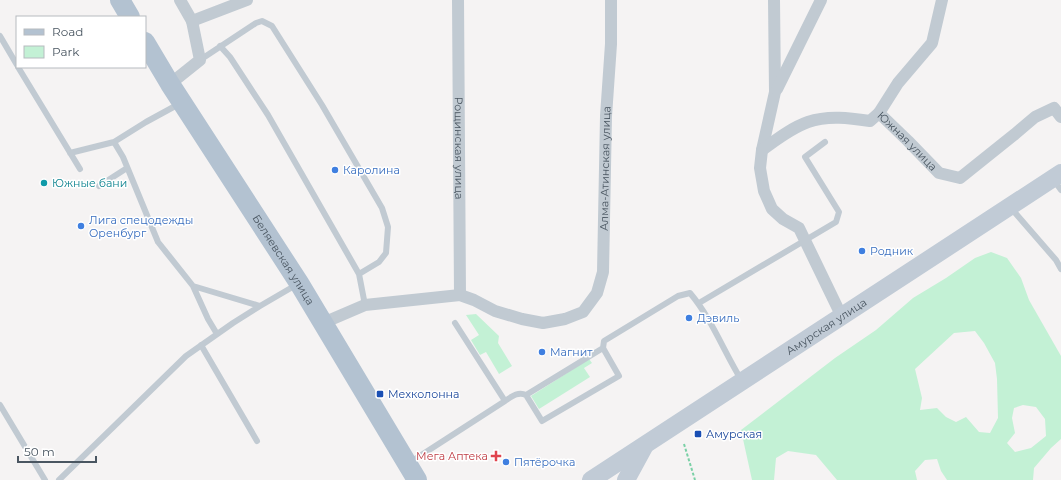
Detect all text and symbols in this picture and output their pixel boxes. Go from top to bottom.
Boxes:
legend [16,16,146,68]
text: Road [52,24,83,39]
text: Park [52,44,80,59]
street label: Рощинская улица [452,97,466,199]
street label: Алма-Атинская улица [597,105,614,231]
street label: Южная улица [874,108,940,174]
place label: Каролина [343,163,400,177]
marker: Каролина [330,165,340,175]
place label: Южные бани [52,176,127,190]
marker: Южные бани [39,178,49,188]
street label: Беляевская улица [249,212,317,307]
place label: Лига спецодежды Оренбург [89,213,193,240]
marker: Лига спецодежды Оренбург [76,221,86,231]
place label: Родник [870,244,914,258]
marker: Родник [857,246,867,256]
street label: Амурская улица [783,295,869,358]
place label: Дэвиль [697,311,739,325]
marker: Дэвиль [684,313,694,323]
place label: Магнит [550,345,593,359]
marker: Магнит [537,347,547,357]
place label: Мехколонна [388,387,459,401]
marker: Мехколонна [375,389,385,399]
place label: Амурская [706,427,762,441]
marker: Амурская [693,429,703,439]
scale bar [18,438,96,464]
text: 50 m [24,444,55,459]
place label: Мега Аптека [416,449,488,463]
marker: Мега Аптека [491,451,501,461]
place label: Пятёрочка [514,455,575,469]
marker: Пятёрочка [501,457,511,467]

